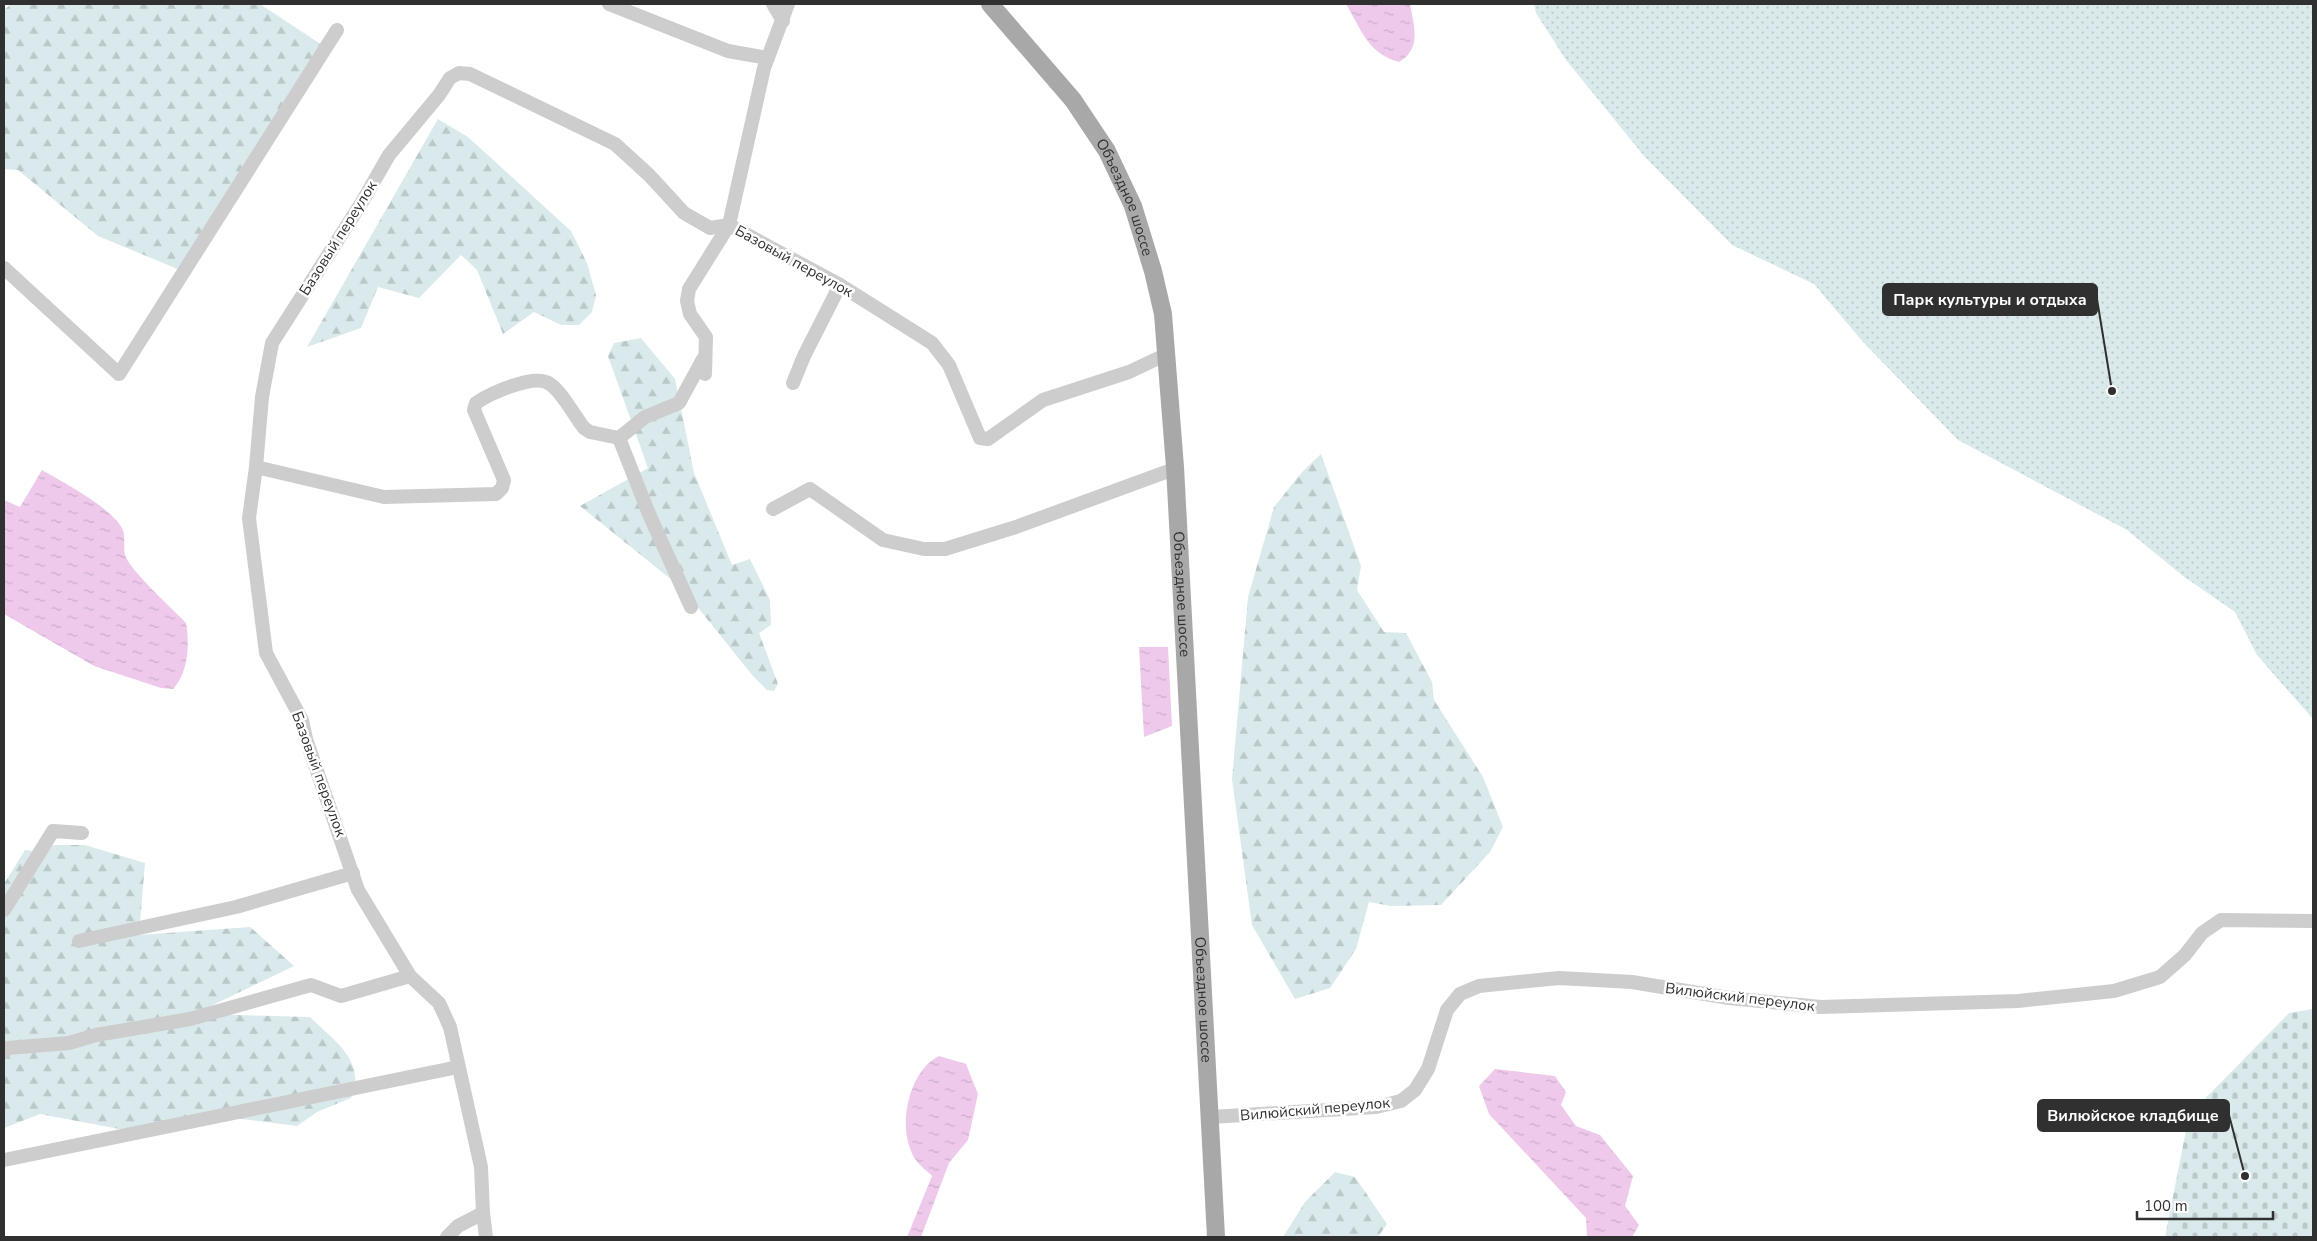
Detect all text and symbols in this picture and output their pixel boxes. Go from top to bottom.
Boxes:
street label: Объездное шоссе [1091,134,1158,259]
street label: Базовый переулок [295,177,381,299]
street label: Базовый переулок [731,220,857,302]
callout: Парк культуры и отдыха [1883,284,2097,315]
text: Парк культуры и отдыха [1893,289,2087,311]
street label: Объездное шоссе [1168,531,1195,658]
street label: Базовый переулок [287,709,351,840]
street label: Объездное шоссе [1190,936,1217,1063]
street label: Вилюйский переулок [1664,978,1816,1016]
street label: Вилюйский переулок [1239,1092,1391,1126]
callout: Вилюйское кладбище [2038,1100,2229,1131]
text: Вилюйское кладбище [2047,1105,2219,1127]
scale bar [2137,1188,2273,1220]
text: 100 m [2144,1196,2188,1216]

